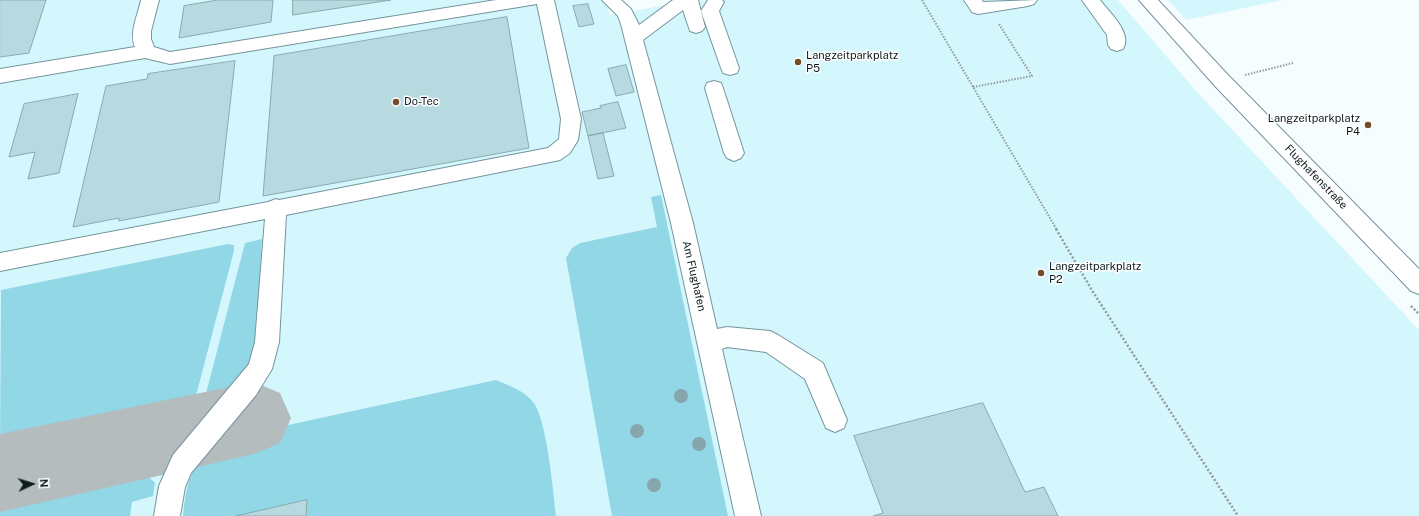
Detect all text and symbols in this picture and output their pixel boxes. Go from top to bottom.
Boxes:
place label: Langzeitparkplatz P5 [806,49,898,75]
marker: Langzeitparkplatz P5 [793,57,803,67]
place label: Do-Tec [404,95,439,109]
marker: Do-Tec [391,97,401,107]
place label: Langzeitparkplatz P4 [1268,112,1360,138]
marker: Langzeitparkplatz P4 [1363,120,1373,130]
street label: Flughafenstraße [1282,142,1350,212]
street label: Am Flughafen [679,239,709,313]
place label: Langzeitparkplatz P2 [1049,260,1141,286]
marker: Langzeitparkplatz P2 [1036,268,1046,278]
north arrow [12,464,52,504]
text: N [38,478,50,488]

